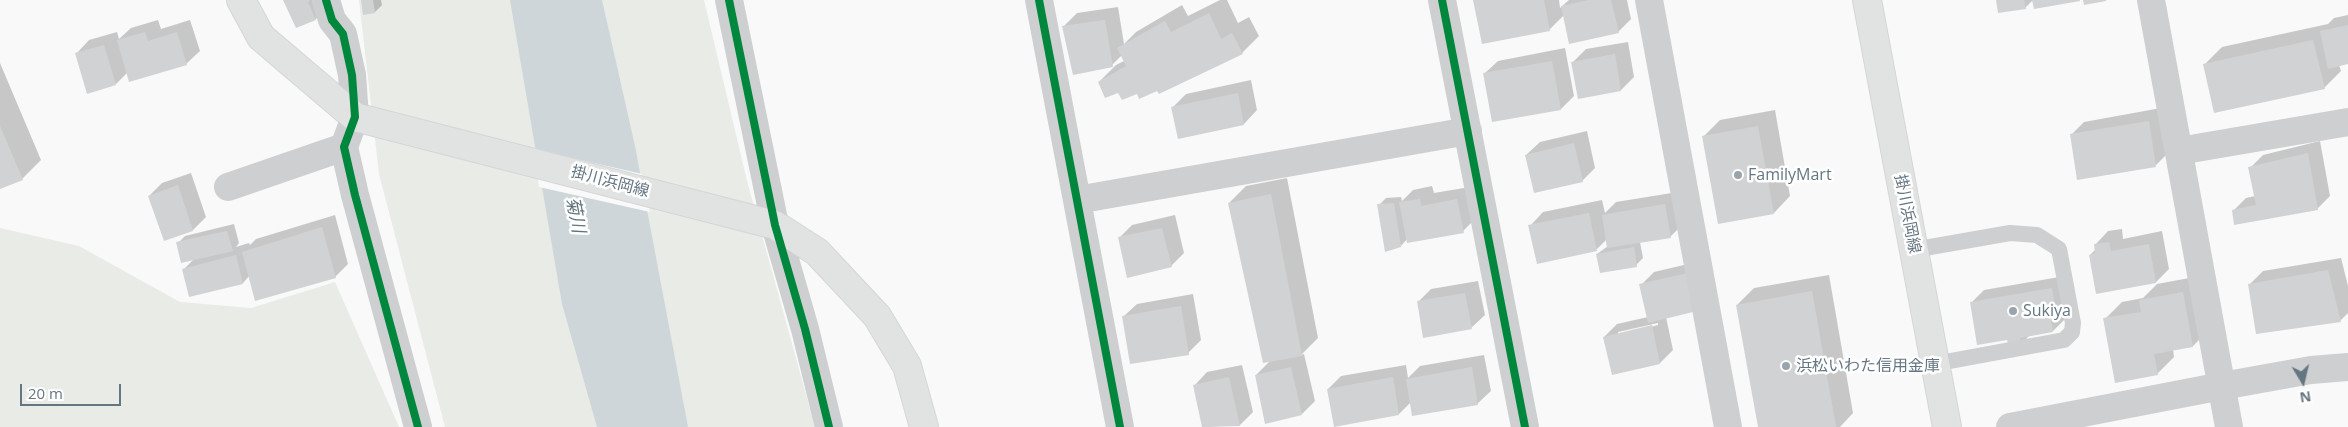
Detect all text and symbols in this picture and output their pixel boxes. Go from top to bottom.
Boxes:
street label: 掛川浜岡線 [569,162,651,202]
place label: FamilyMart [1748,165,1832,185]
marker: FamilyMart [1732,169,1744,181]
street label: 掛川浜岡線 [1890,173,1924,255]
water label: 菊川 [561,195,589,235]
place label: Sukiya [2023,301,2071,321]
marker: Sukiya [2007,305,2019,317]
place label: 浜松いわた信用金庫 [1796,356,1940,376]
north arrow [2278,357,2328,407]
marker: 浜松いわた信用金庫 [1780,360,1792,372]
scale bar [22,374,124,406]
text: 20 m [28,383,63,403]
text: N [2298,387,2313,408]

